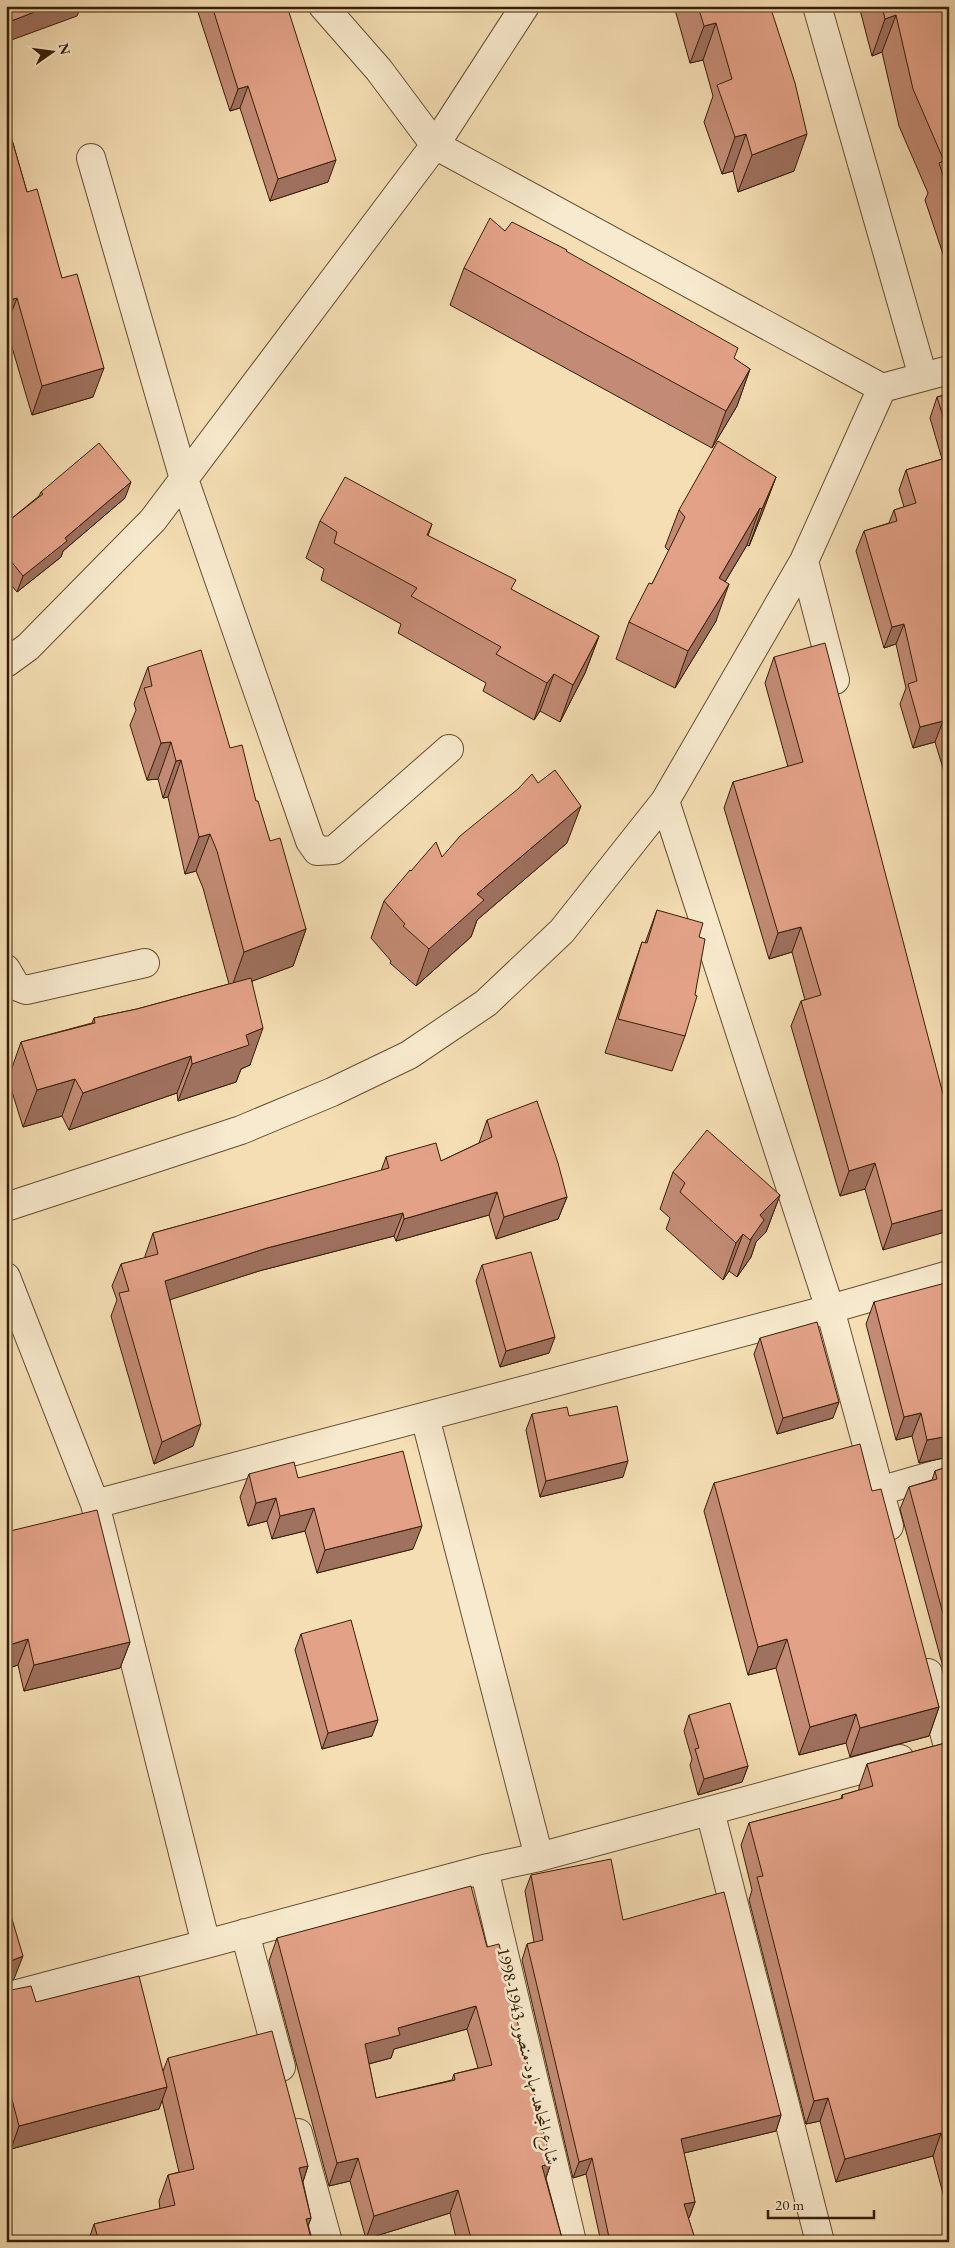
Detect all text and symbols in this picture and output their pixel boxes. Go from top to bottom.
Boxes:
north arrow [28,28,78,78]
text: N [55,41,75,57]
street label: شارع المجاهد مهاود منصور 1943-1998 [488,1945,565,2168]
scale bar [768,2188,874,2220]
text: 20 m [775,2195,804,2214]

